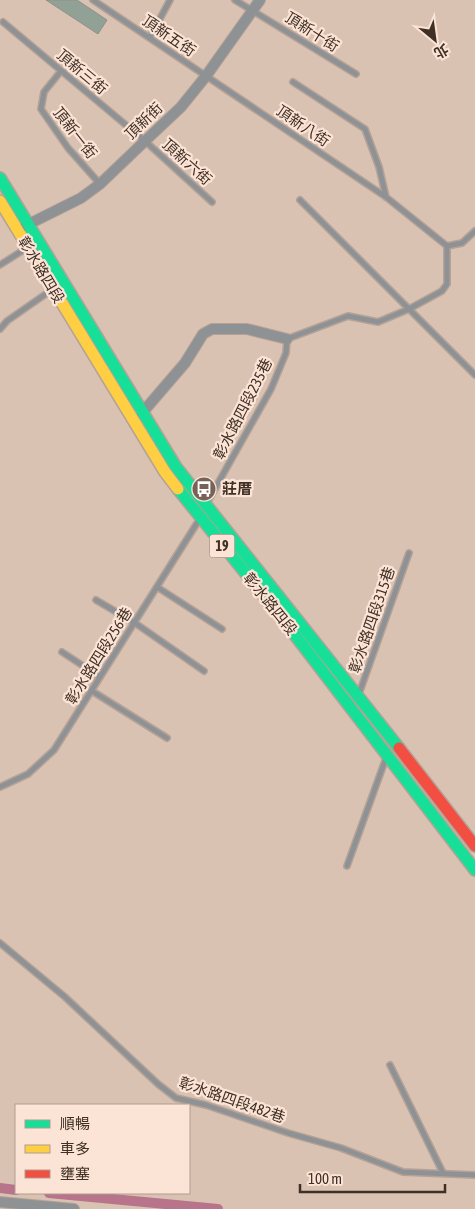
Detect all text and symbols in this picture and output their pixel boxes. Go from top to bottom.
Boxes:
street label: 頂新十街 [282,8,342,55]
street label: 頂新五街 [140,12,199,59]
north arrow [410,15,460,65]
text: 北 [431,41,451,62]
street label: 頂新三街 [54,46,111,97]
street label: 頂新街 [122,99,166,142]
street label: 頂新八街 [274,102,333,149]
street label: 頂新一街 [50,104,101,162]
street label: 頂新六街 [159,135,215,188]
street label: 彰水路四段 [15,233,68,306]
street label: 彰水路四段235巷 [210,355,275,462]
bus stop icon: 莊厝 [191,476,217,502]
place label: 莊厝 [222,480,252,497]
road number: 19 [210,534,234,558]
street label: 彰水路四段315巷 [345,565,398,675]
street label: 彰水路四段 [240,569,301,638]
street label: 彰水路四段256巷 [62,604,135,707]
street label: 彰水路四段482巷 [177,1073,287,1126]
legend [15,1104,190,1194]
text: 順暢 [60,1115,90,1132]
text: 車多 [60,1140,90,1157]
scale bar [300,1162,445,1194]
text: 壅塞 [60,1165,90,1182]
text: 100 m [308,1170,342,1187]

